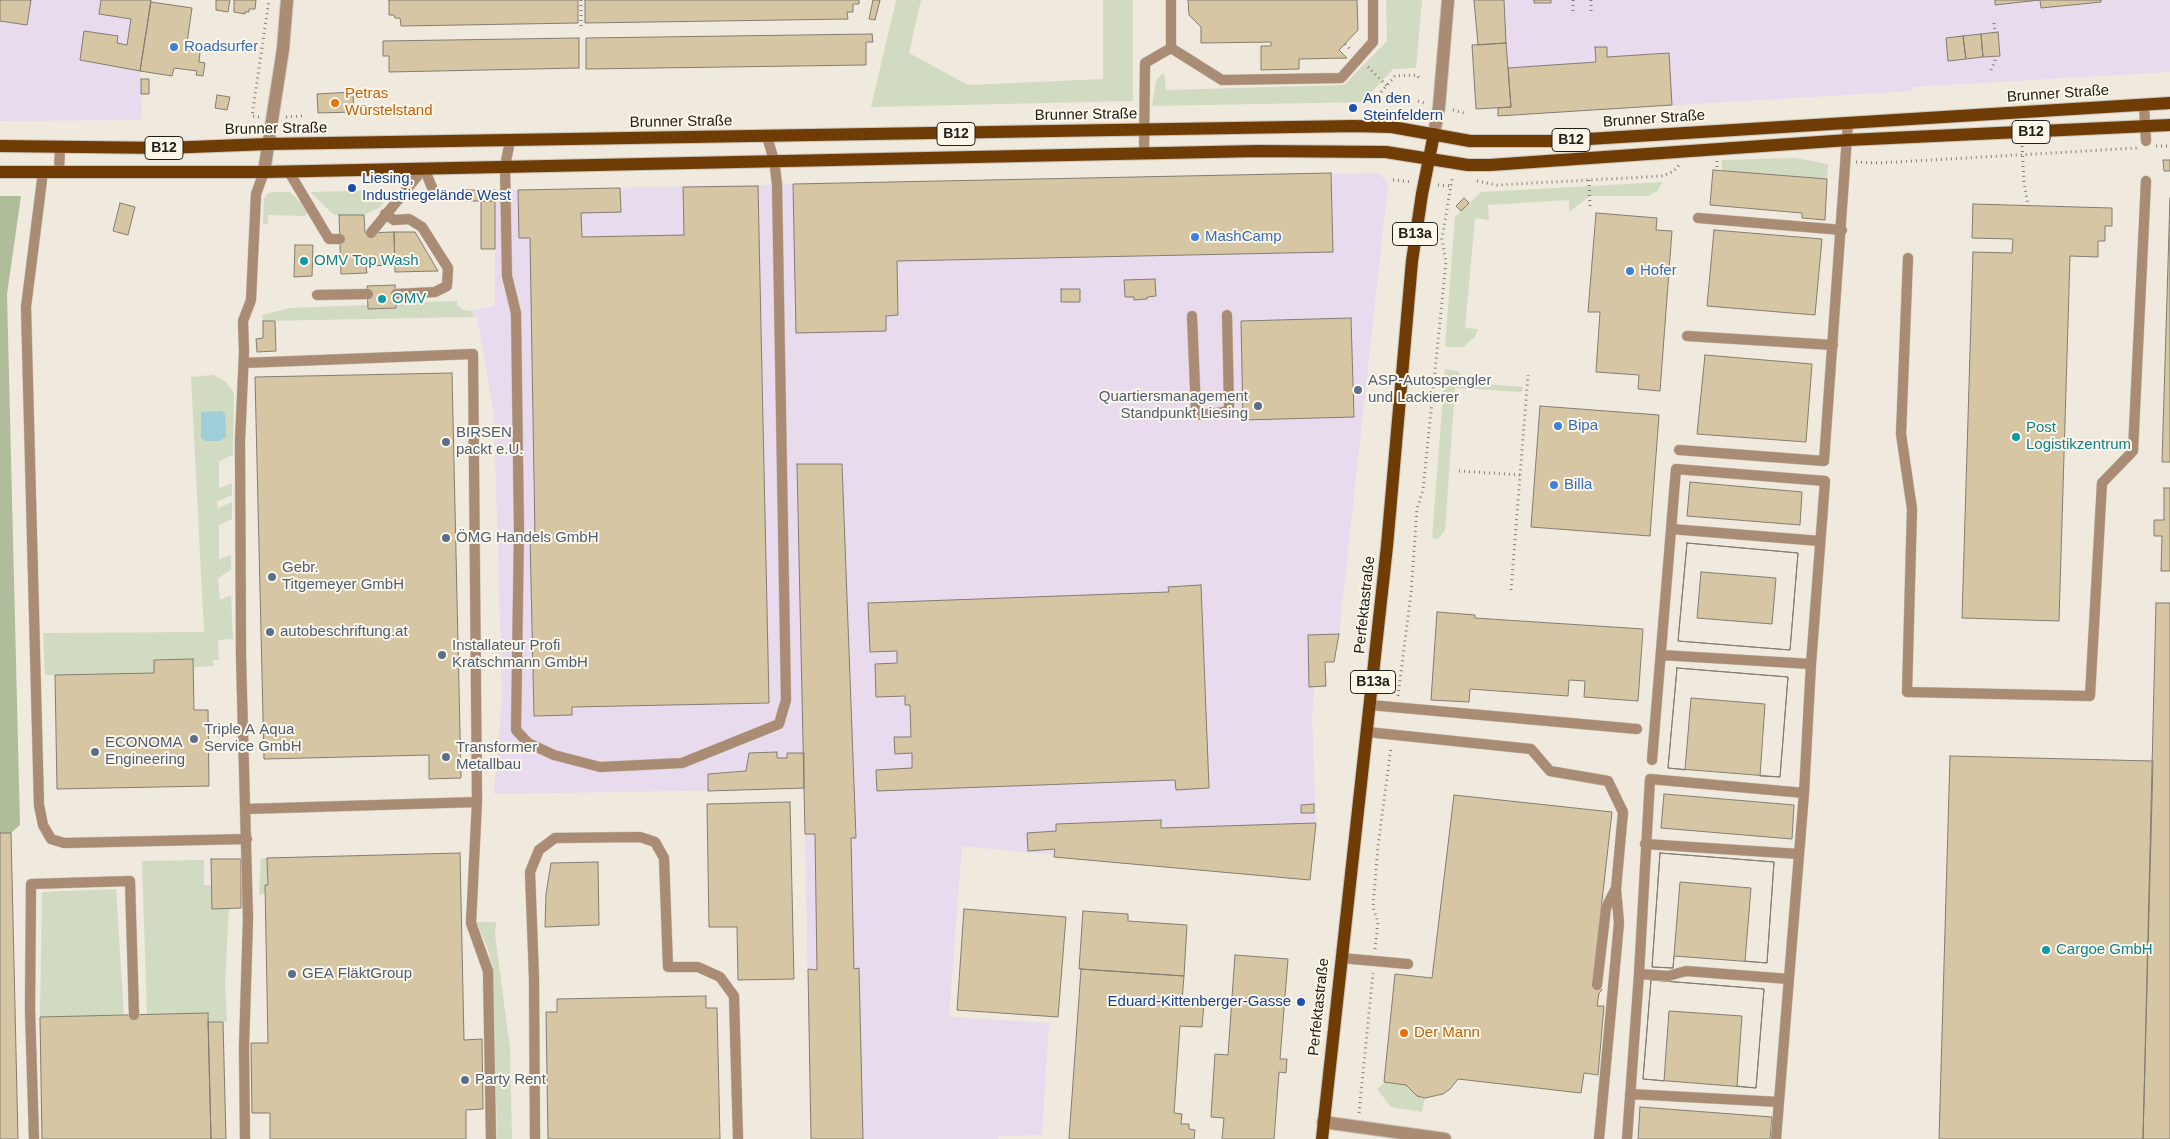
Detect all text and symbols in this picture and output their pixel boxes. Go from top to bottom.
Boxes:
place label: Roadsurfer [184,38,258,56]
marker: Roadsurfer [168,41,180,53]
street label: Brunner Straße [2006,81,2110,107]
place label: Petras Würstelstand [345,85,433,120]
place label: An den Steinfeldern [1363,90,1443,125]
marker: Petras Würstelstand [329,97,341,109]
marker: An den Steinfeldern [1347,102,1359,114]
street label: Brunner Straße [1035,105,1137,125]
street label: Brunner Straße [1602,106,1706,132]
street label: Brunner Straße [630,112,732,132]
street label: Brunner Straße [225,119,327,139]
road number: B12 [2012,120,2050,144]
road number: B12 [937,122,975,146]
road number: B12 [1552,128,1590,152]
road number: B12 [145,136,183,160]
place label: Liesing, Industriegelände West [362,170,511,205]
marker: Liesing, Industriegelände West [346,182,358,194]
road number: B13a [1392,222,1438,245]
place label: MashCamp [1205,228,1282,246]
marker: MashCamp [1189,231,1201,243]
place label: OMV Top Wash [314,252,418,270]
marker: OMV Top Wash [298,255,310,267]
place label: Hofer [1640,262,1677,280]
marker: Hofer [1624,265,1636,277]
place label: OMV [392,290,426,308]
marker: OMV [376,293,388,305]
place label: ASP-Autospengler und Lackierer [1368,372,1491,407]
marker: ASP-Autospengler und Lackierer [1352,384,1364,396]
place label: Quartiersmanagement Standpunkt Liesing [1099,388,1248,423]
marker: Quartiersmanagement Standpunkt Liesing [1252,400,1264,412]
place label: Bipa [1568,417,1598,435]
place label: Post Logistikzentrum [2026,419,2131,454]
marker: Bipa [1552,420,1564,432]
place label: BIRSEN packt e.U. [456,424,524,459]
marker: Post Logistikzentrum [2010,431,2022,443]
marker: BIRSEN packt e.U. [440,436,452,448]
place label: Billa [1564,476,1592,494]
marker: Billa [1548,479,1560,491]
place label: ÖMG Handels GmbH [456,529,599,547]
marker: ÖMG Handels GmbH [440,532,452,544]
street label: Perfektastraße [1351,555,1379,655]
place label: Gebr. Titgemeyer GmbH [282,559,404,594]
marker: Gebr. Titgemeyer GmbH [266,571,278,583]
place label: autobeschriftung.at [280,623,408,641]
marker: autobeschriftung.at [264,626,276,638]
place label: Installateur Profi Kratschmann GmbH [452,637,588,672]
marker: Installateur Profi Kratschmann GmbH [436,649,448,661]
road number: B13a [1350,670,1396,694]
place label: Triple A Aqua Service GmbH [204,721,302,756]
marker: Triple A Aqua Service GmbH [188,733,200,745]
place label: ECONOMA Engineering [105,734,185,769]
place label: Transformer Metallbau [456,739,537,774]
marker: ECONOMA Engineering [89,746,101,758]
marker: Transformer Metallbau [440,751,452,763]
place label: Cargoe GmbH [2056,941,2153,959]
marker: Cargoe GmbH [2040,944,2052,956]
street label: Perfektastraße [1305,957,1333,1057]
place label: GEA FläktGroup [302,965,412,983]
marker: GEA FläktGroup [286,968,298,980]
place label: Eduard-Kittenberger-Gasse [1108,993,1291,1011]
marker: Eduard-Kittenberger-Gasse [1295,996,1307,1008]
place label: Der Mann [1414,1024,1480,1042]
marker: Der Mann [1398,1027,1410,1039]
place label: Party Rent [475,1071,546,1089]
marker: Party Rent [459,1074,471,1086]

